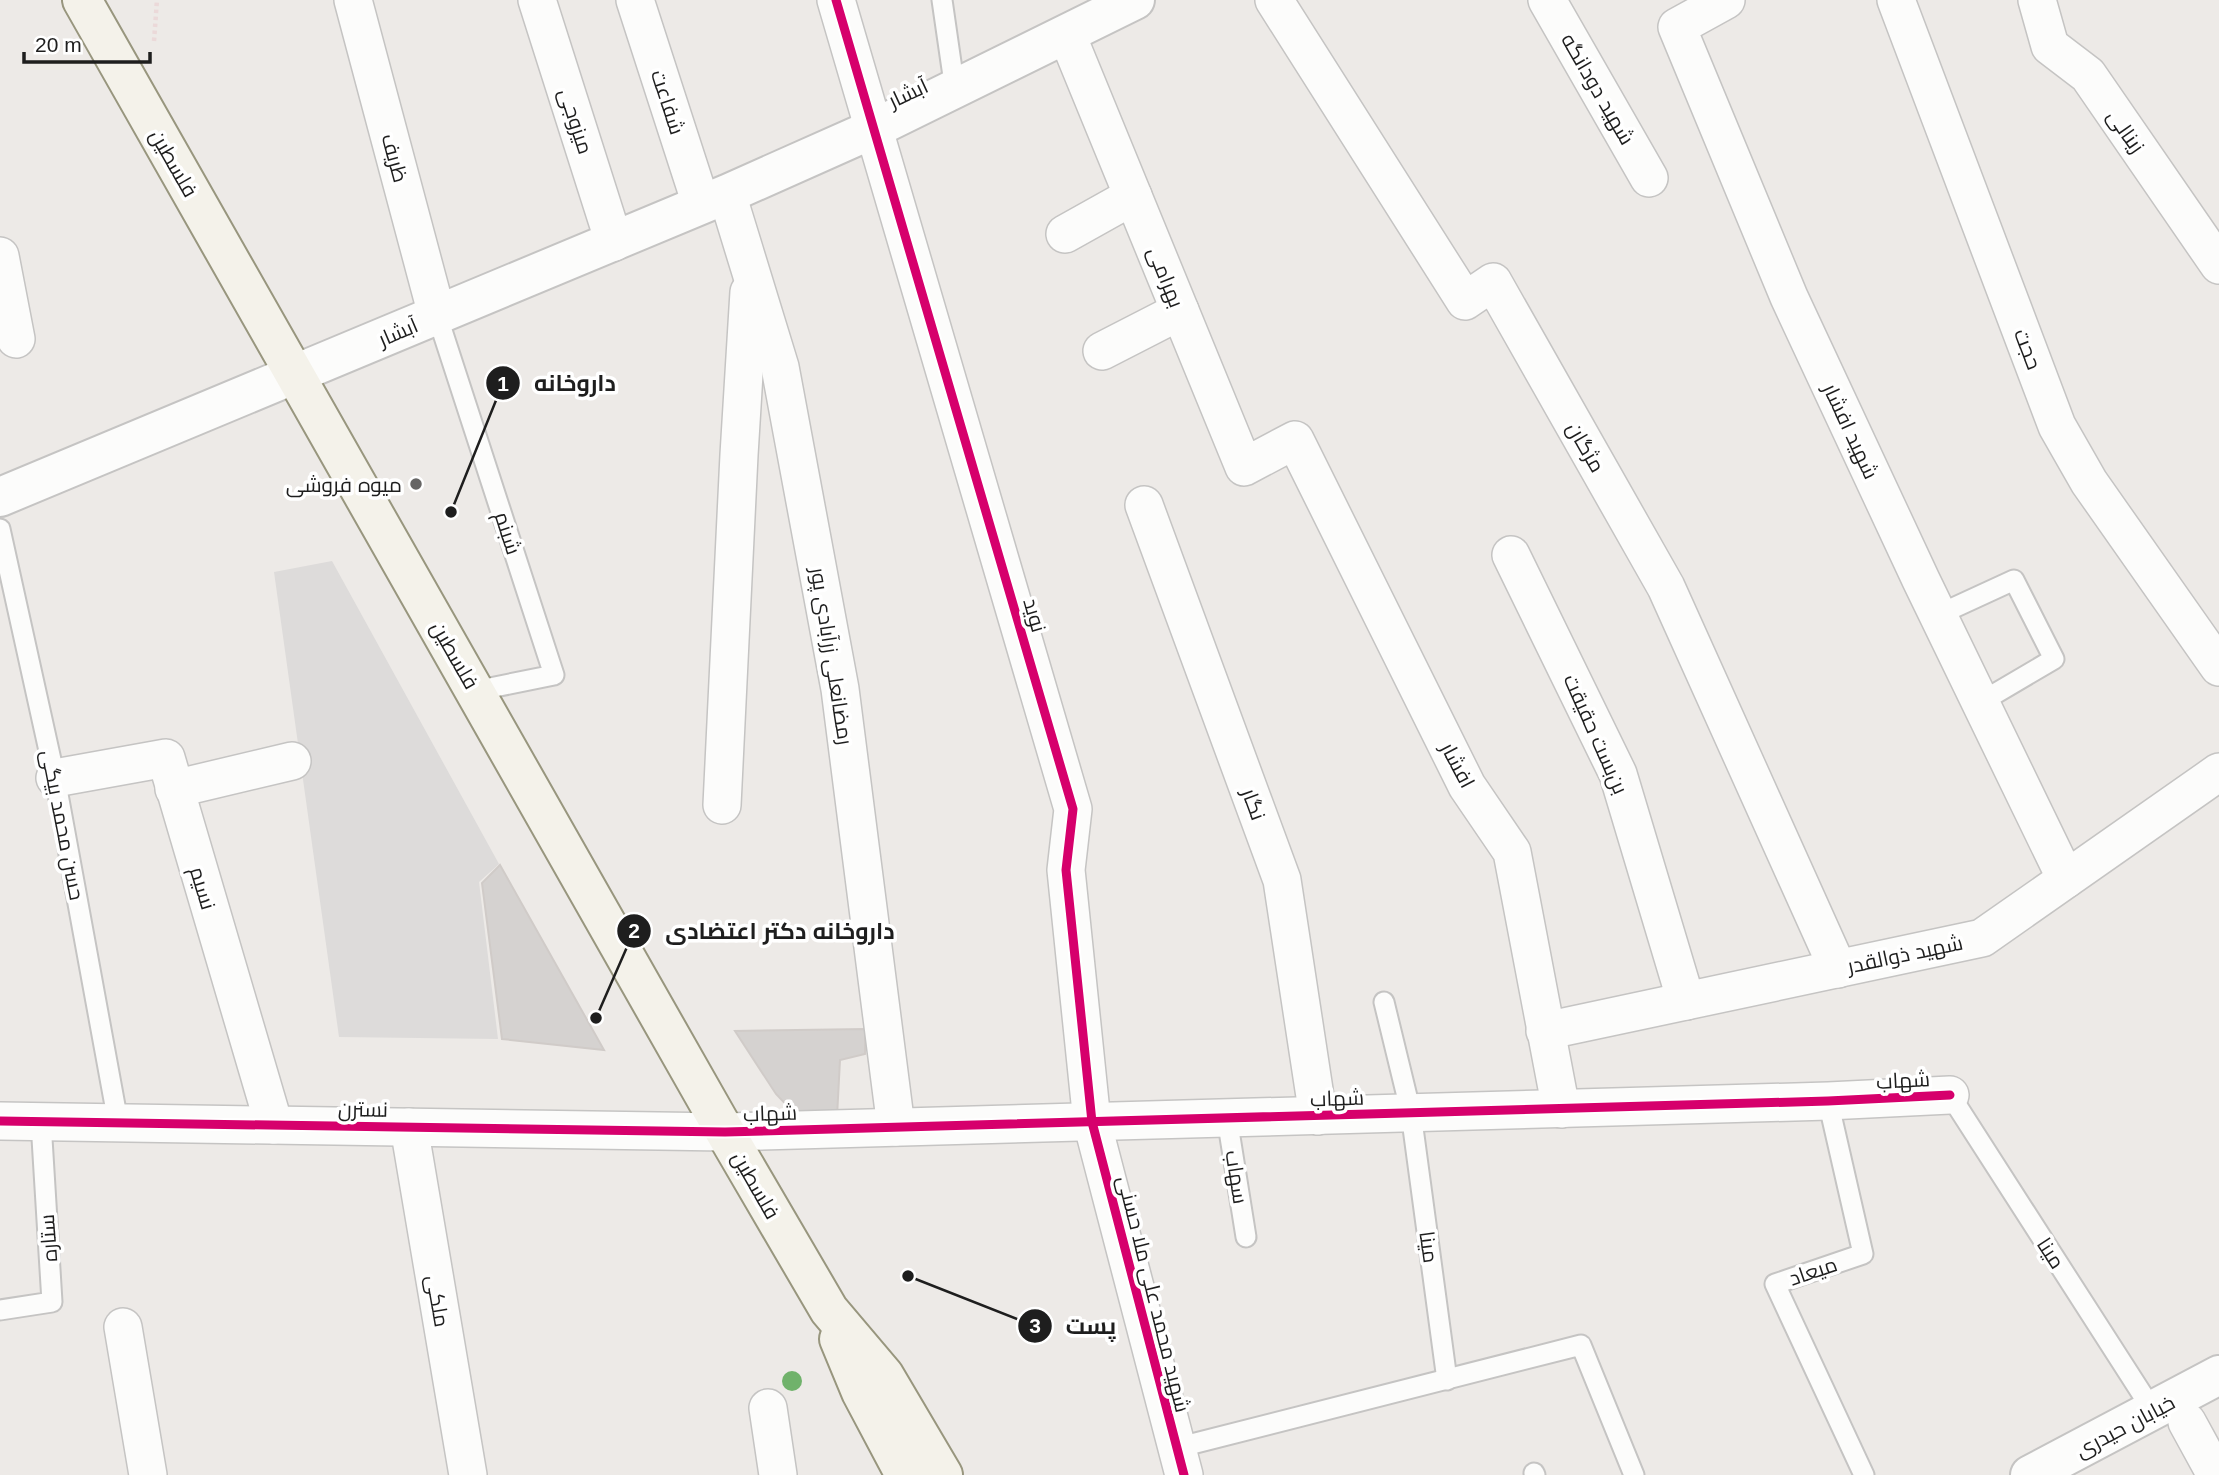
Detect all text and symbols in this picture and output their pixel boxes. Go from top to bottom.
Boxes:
scale bar [24,21,150,65]
street label: شهید دودانگه [1555,29,1639,150]
text: 20 m [35,33,82,56]
street label: شفاعت [647,67,689,137]
street label: آبشار [884,74,932,113]
street label: میزوجی [553,85,597,157]
street label: زینالی [2101,105,2149,158]
street label: فلسطین [144,125,202,202]
street label: ظریف [376,131,413,185]
street label: بهرامی [1142,243,1189,311]
street label: آبشار [374,313,422,352]
street label: حجت [2010,326,2046,372]
callout: داروخانه [485,361,630,405]
text: داروخانه [534,370,616,397]
text: 1 [497,372,509,395]
street label: شهید افشار [1817,379,1883,483]
street label: مژگان [1561,418,1609,477]
place label: میوه فروشی [286,473,402,498]
marker: میوه فروشی [408,476,424,492]
street label: شبنم [487,509,526,558]
street label: رمضانعلی زرآبادی پور [803,565,857,747]
street label: نوید [1018,595,1051,635]
street label: فلسطین [425,617,483,694]
street label: بن‌بست حقیقت [1557,670,1633,798]
street label: افشار [1435,737,1479,792]
street label: حسن محمد بیگی [35,748,89,902]
street label: نگار [1236,784,1270,823]
street label: نسیم [183,864,220,913]
callout: داروخانه دکتر اعتضادی [616,909,909,953]
text: داروخانه دکتر اعتضادی [665,918,895,945]
text: 2 [628,919,640,942]
street label: شهید ذوالقدر [1844,931,1965,980]
street label: شهاب [1875,1067,1931,1095]
street label: شهاب [1310,1086,1364,1112]
street label: نسترن [338,1097,388,1123]
street label: شهاب [743,1101,797,1127]
street label: فلسطین [726,1147,784,1224]
street label: سهاب [1219,1149,1253,1206]
street label: شهید محمد علی ملا حسنی [1112,1173,1195,1415]
street label: ستاره [35,1213,62,1263]
street label: مینا [1415,1230,1443,1264]
street label: مینا [2033,1233,2069,1273]
street label: میعاد [1786,1252,1840,1290]
street label: ملکی [420,1273,454,1329]
callout: پست [1017,1304,1131,1348]
text: پست [1066,1313,1116,1342]
text: 3 [1029,1314,1041,1337]
street label: خیابان حیدری [2071,1390,2179,1464]

